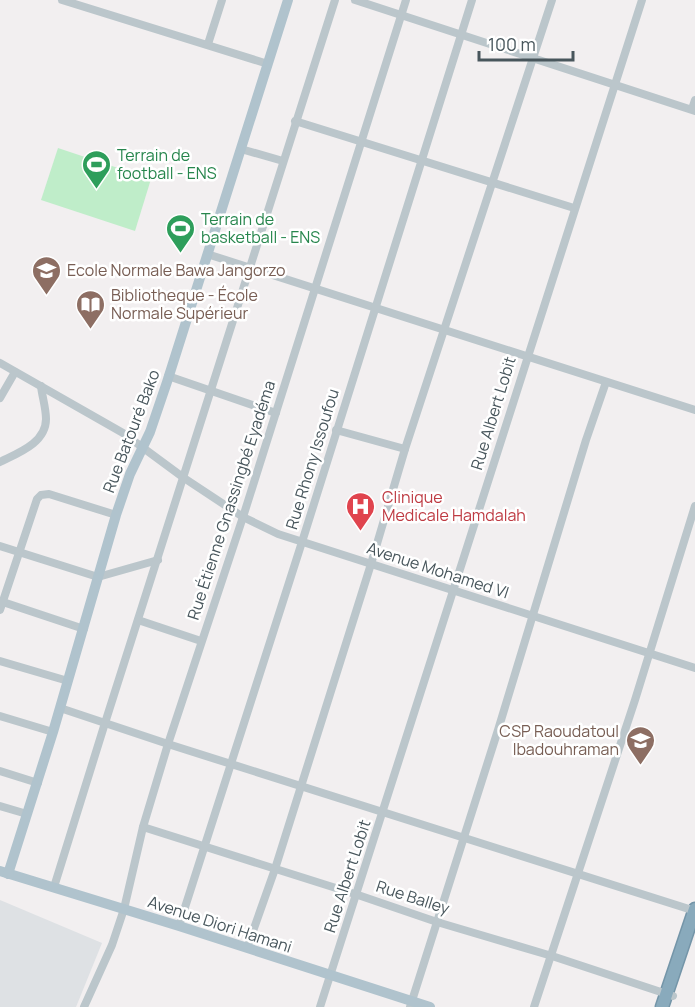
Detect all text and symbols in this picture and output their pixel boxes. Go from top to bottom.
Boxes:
scale bar [479,24,574,62]
text: 100 m [488,32,536,56]
place label: Terrain de football - ENS [117,144,217,184]
sports icon: Terrain de football - ENS [80,148,112,190]
place label: Terrain de basketball - ENS [201,208,320,248]
sports icon: Terrain de basketball - ENS [164,212,196,254]
school or university icon: Ecole Normale Bawa Jangorzo [30,254,62,296]
place label: Ecole Normale Bawa Jangorzo [67,259,286,281]
place label: Bibliotheque - École Normale Supérieur [111,284,258,324]
library icon: Bibliotheque - École Normale Supérieur [74,288,106,330]
street label: Rue Albert Lobit [465,354,521,472]
street label: Rue Batouré Bako [97,366,165,496]
street label: Rue Étienne Gnassingbé Eyadéma [182,378,280,622]
street label: Rue Rhony Issoufou [280,386,344,532]
place label: Clinique Medicale Hamdalah [382,486,526,526]
hospital icon: Clinique Medicale Hamdalah [345,490,377,532]
street label: Avenue Mohamed VI [364,537,512,603]
place label: CSP Raoudatoul Ibadouhraman [499,720,619,760]
school or university icon: CSP Raoudatoul Ibadouhraman [624,724,656,766]
street label: Rue Albert Lobit [318,817,376,935]
street label: Rue Balley [373,875,453,919]
street label: Avenue Diori Hamani [145,890,295,958]

